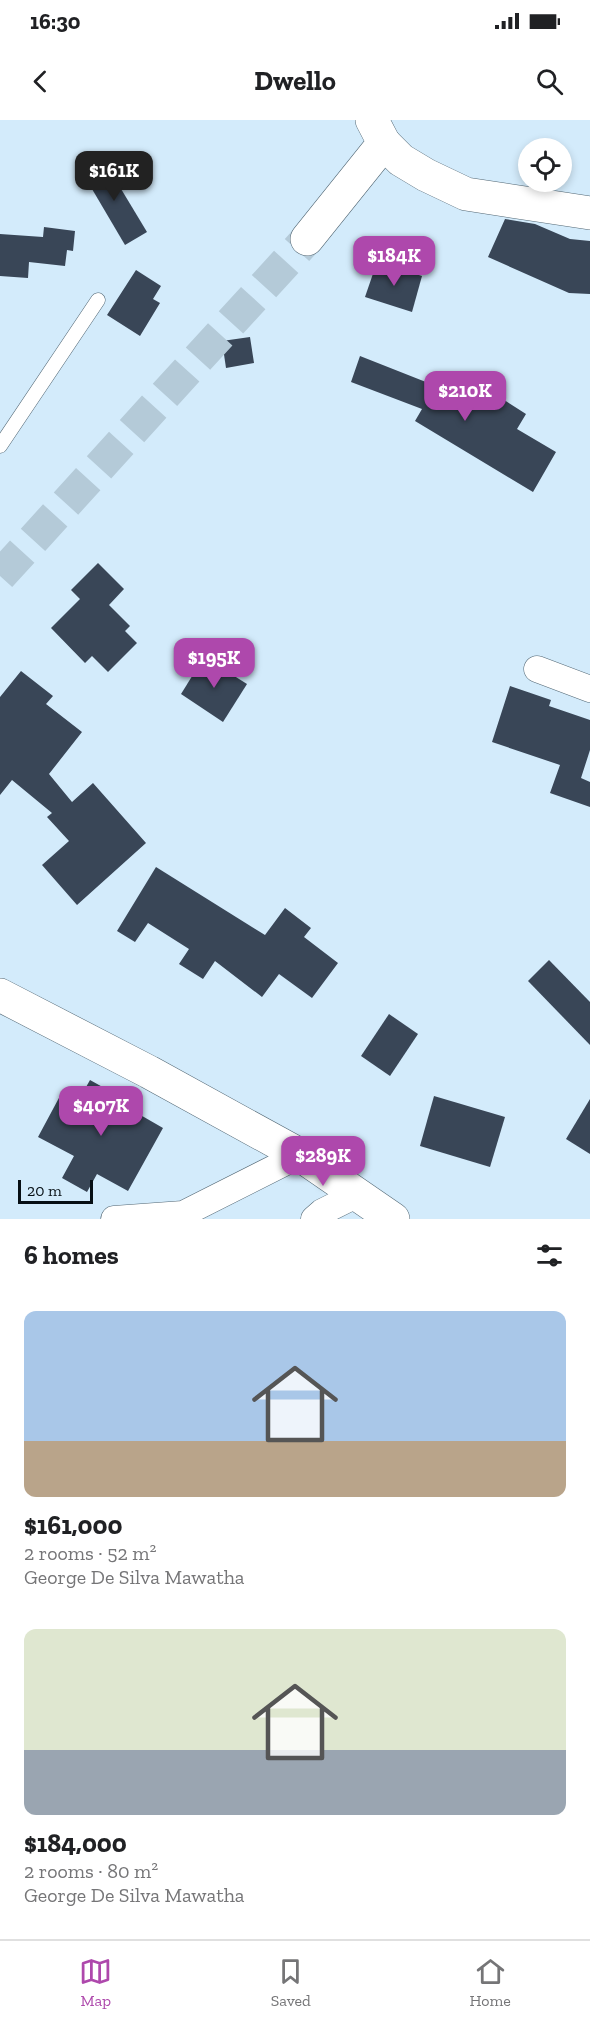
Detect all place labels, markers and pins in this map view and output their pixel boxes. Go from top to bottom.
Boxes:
pin: $161K [72,151,156,202]
pin: $184K [352,236,436,287]
pin: $210K [423,371,507,422]
pin: $195K [172,638,256,689]
pin: $407K [59,1086,143,1137]
pin: $289K [281,1136,365,1187]

